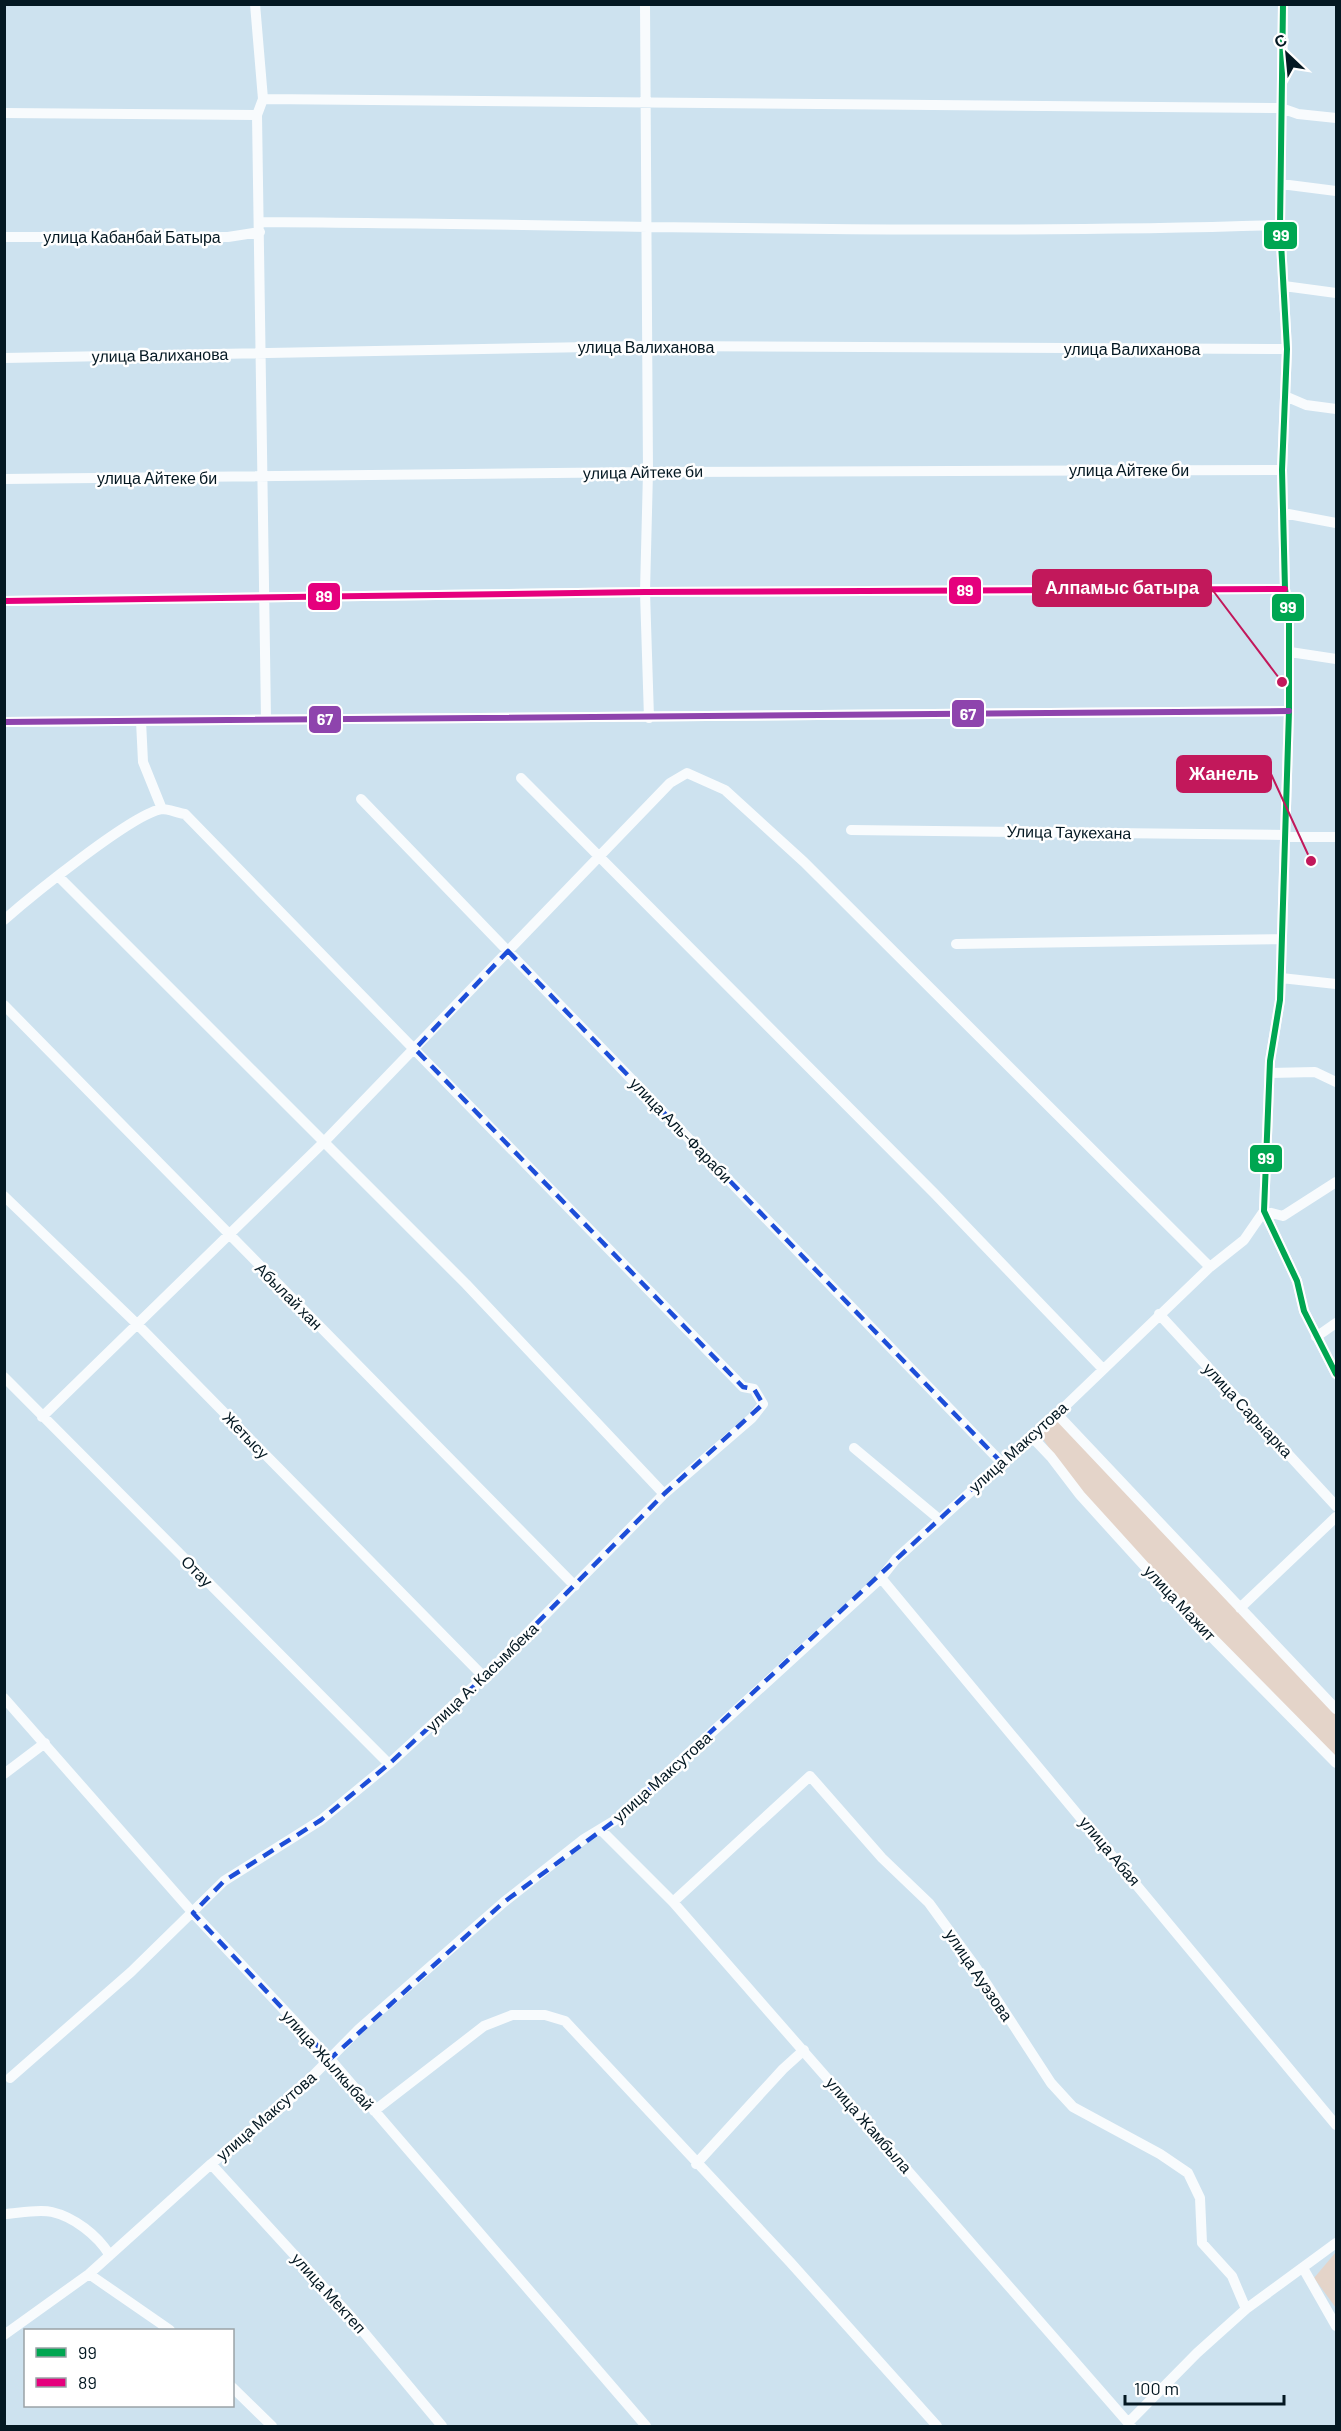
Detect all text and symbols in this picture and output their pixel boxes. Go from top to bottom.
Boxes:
north arrow [1257,24,1317,84]
text: С [1271,29,1290,51]
line badge: 99 [1263,221,1298,250]
text: 99 [1273,225,1290,244]
street label: улица Кабанбай Батыра [43,227,221,246]
street label: улица Валиханова [578,337,714,356]
street label: улица Валиханова [1064,339,1200,358]
street label: улица Валиханова [91,344,229,365]
street label: улица Айтеке би [1069,460,1189,479]
street label: улица Айтеке би [583,461,703,482]
street label: улица Айтеке би [97,468,217,487]
callout: Алпамыс батыра [1033,570,1211,606]
line badge: 89 [948,576,982,605]
text: Алпамыс батыра [1045,576,1200,598]
text: 89 [956,580,974,599]
line badge: 89 [307,582,341,611]
text: 89 [315,586,333,605]
line badge: 99 [1271,593,1305,622]
text: 99 [1280,597,1297,616]
line badge: 67 [951,699,985,728]
text: 67 [960,704,976,723]
line badge: 67 [308,705,342,734]
text: 67 [317,709,333,728]
callout: Жанель [1177,756,1271,792]
text: Жанель [1188,762,1259,784]
street label: Улица Таукехана [1007,821,1132,842]
street label: улица Аль-Фараби [626,1073,736,1186]
line badge: 99 [1249,1144,1283,1173]
text: 99 [1258,1148,1275,1167]
street label: Абылай хан [252,1258,327,1333]
street label: улица Сарыарка [1200,1358,1297,1461]
street label: улица Максутова [964,1397,1071,1496]
street label: Жетысу [219,1407,273,1462]
street label: Отау [178,1551,217,1590]
street label: улица Мажит [1140,1561,1221,1645]
street label: улица А. Касымбека [422,1618,542,1735]
street label: улица Максутова [608,1727,715,1826]
street label: улица Абая [1076,1812,1145,1889]
street label: улица Ауэзова [942,1925,1017,2024]
street label: улица Жылкыбай [279,2006,378,2114]
street label: улица Максутова [212,2067,320,2164]
street label: улица Жамбыла [823,2073,916,2177]
street label: улица Мектеп [288,2249,370,2337]
legend [24,2329,234,2407]
text: 99 [78,2341,97,2363]
scale bar [1125,2368,1284,2406]
text: 89 [78,2371,97,2393]
text: 100 m [1134,2377,1179,2399]

